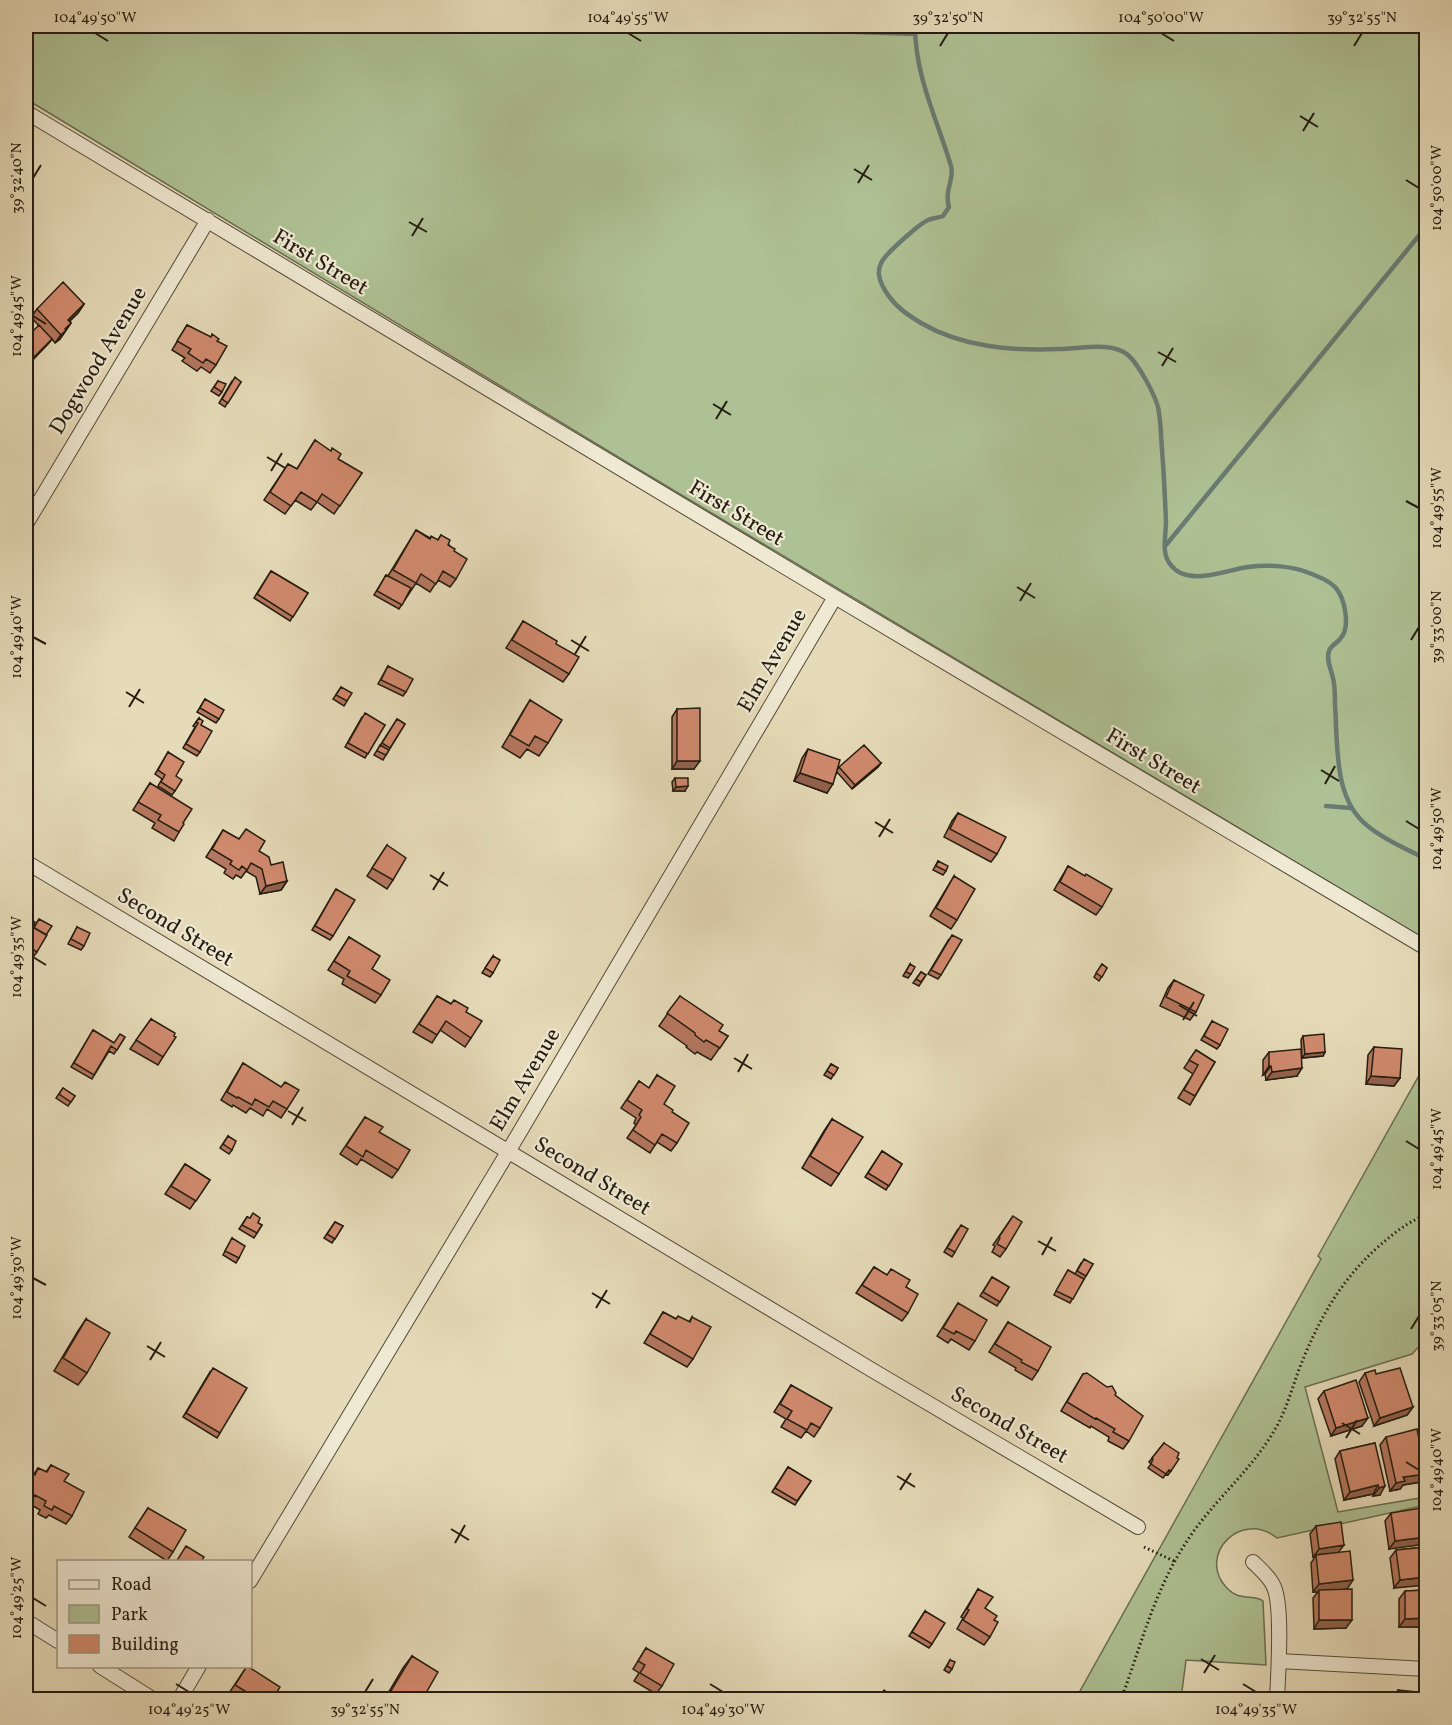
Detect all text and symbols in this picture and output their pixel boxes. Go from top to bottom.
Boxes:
text: 104°49'50"W [54,8,136,29]
text: 104°49'55"W [587,8,669,29]
text: 39°32'50"N [913,8,983,29]
text: 104°50'00"W [1118,8,1204,29]
text: 39°32'55"N [1327,8,1397,29]
text: 39°32'40"N [7,142,28,214]
text: 104°50'00"W [1427,145,1448,231]
street label: First Street [266,222,374,304]
text: 104°49'45"W [7,275,28,357]
street label: Dogwood Avenue [42,281,156,441]
text: 104°49'55"W [1427,467,1448,549]
street label: First Street [682,473,790,555]
text: 39°33'00"N [1427,591,1448,663]
text: 104°49'40"W [7,595,28,679]
street label: Elm Avenue [731,603,815,719]
street label: First Street [1099,721,1207,803]
text: 104°49'50"W [1427,788,1448,870]
street label: Second Street [111,881,240,975]
text: 104°49'35"W [7,916,28,998]
street label: Elm Avenue [483,1022,569,1138]
text: 104°49'45"W [1427,1108,1448,1190]
street label: Second Street [528,1130,657,1224]
text: 104°49'30"W [7,1236,28,1320]
text: 39°33'05"N [1427,1281,1448,1351]
street label: Second Street [944,1380,1074,1472]
text: 104°49'40"W [1427,1428,1448,1512]
text: 104°49'25"W [7,1557,28,1639]
legend [57,1560,252,1668]
text: Road [111,1573,152,1598]
text: Park [111,1603,148,1628]
text: Building [111,1633,179,1658]
text: 104°49'25"W [148,1700,230,1721]
text: 39°32'55"N [330,1700,400,1721]
text: 104°49'30"W [681,1700,765,1721]
text: 104°49'35"W [1215,1700,1297,1721]

